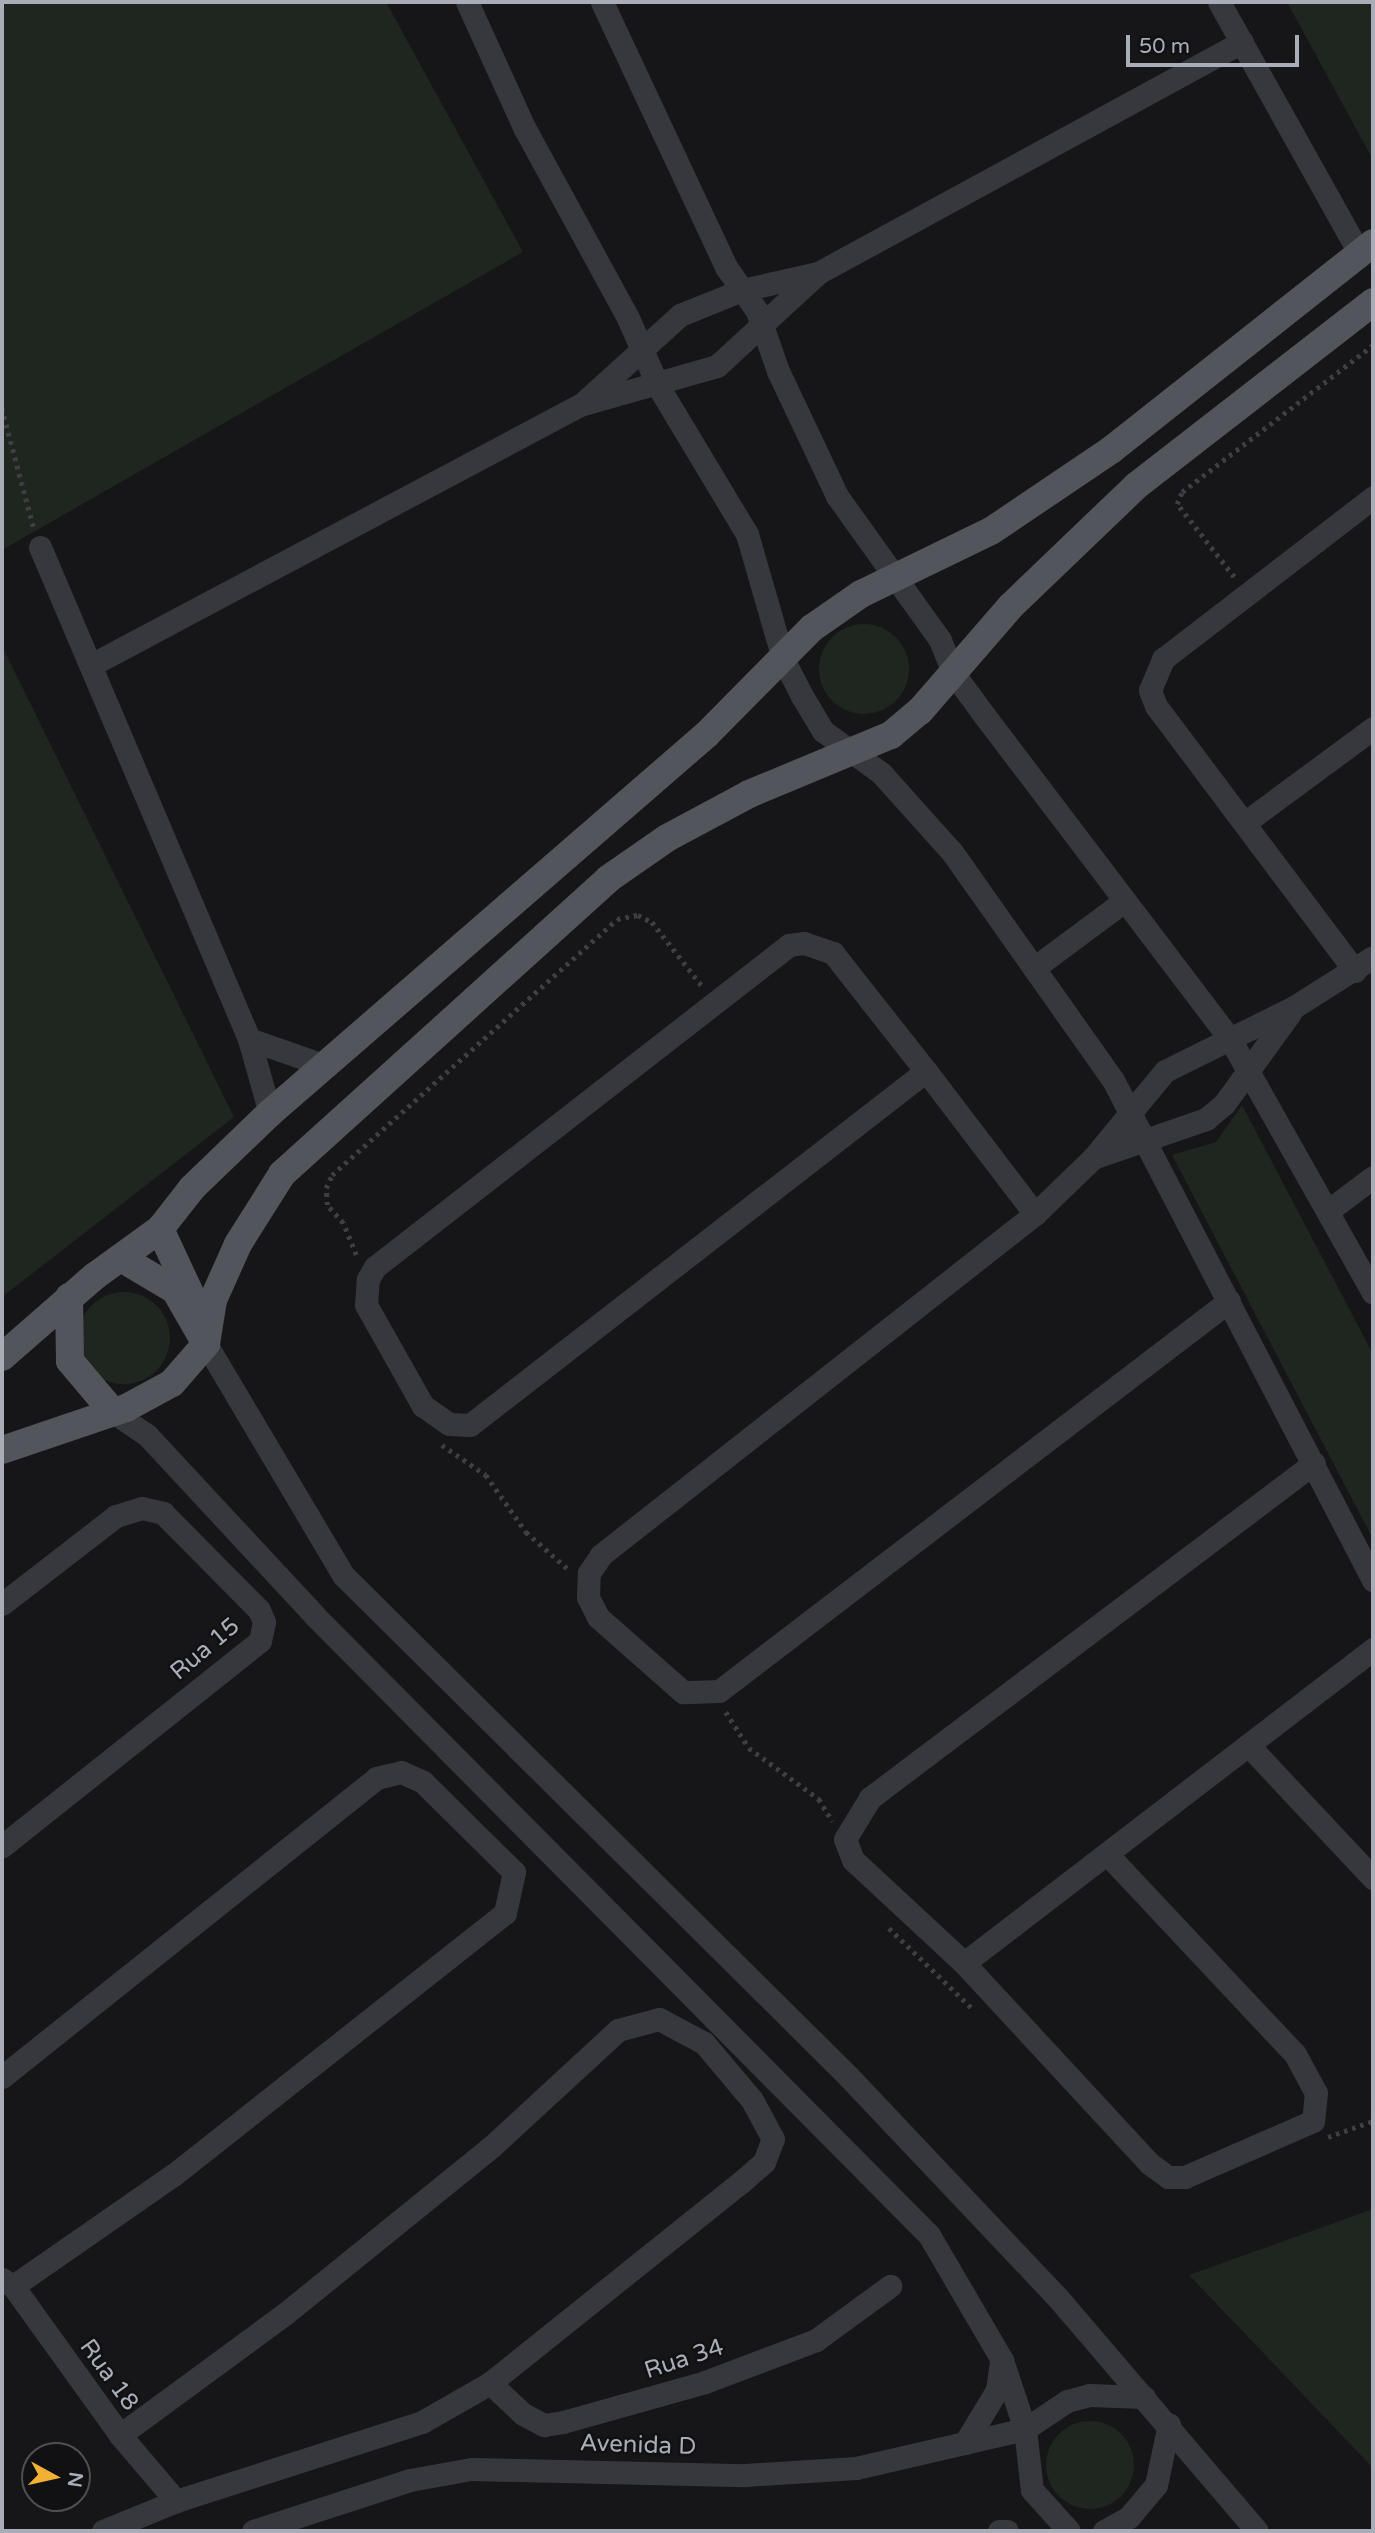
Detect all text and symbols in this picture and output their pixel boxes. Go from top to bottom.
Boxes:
scale bar [1130,21,1303,65]
text: 50 m [1139,34,1190,59]
street label: Rua 15 [164,1612,246,1686]
street label: Rua 34 [641,2333,727,2385]
street label: Rua 18 [73,2334,145,2416]
street label: Avenida D [579,2429,697,2461]
north arrow [21,2442,91,2512]
text: N [63,2471,87,2489]

